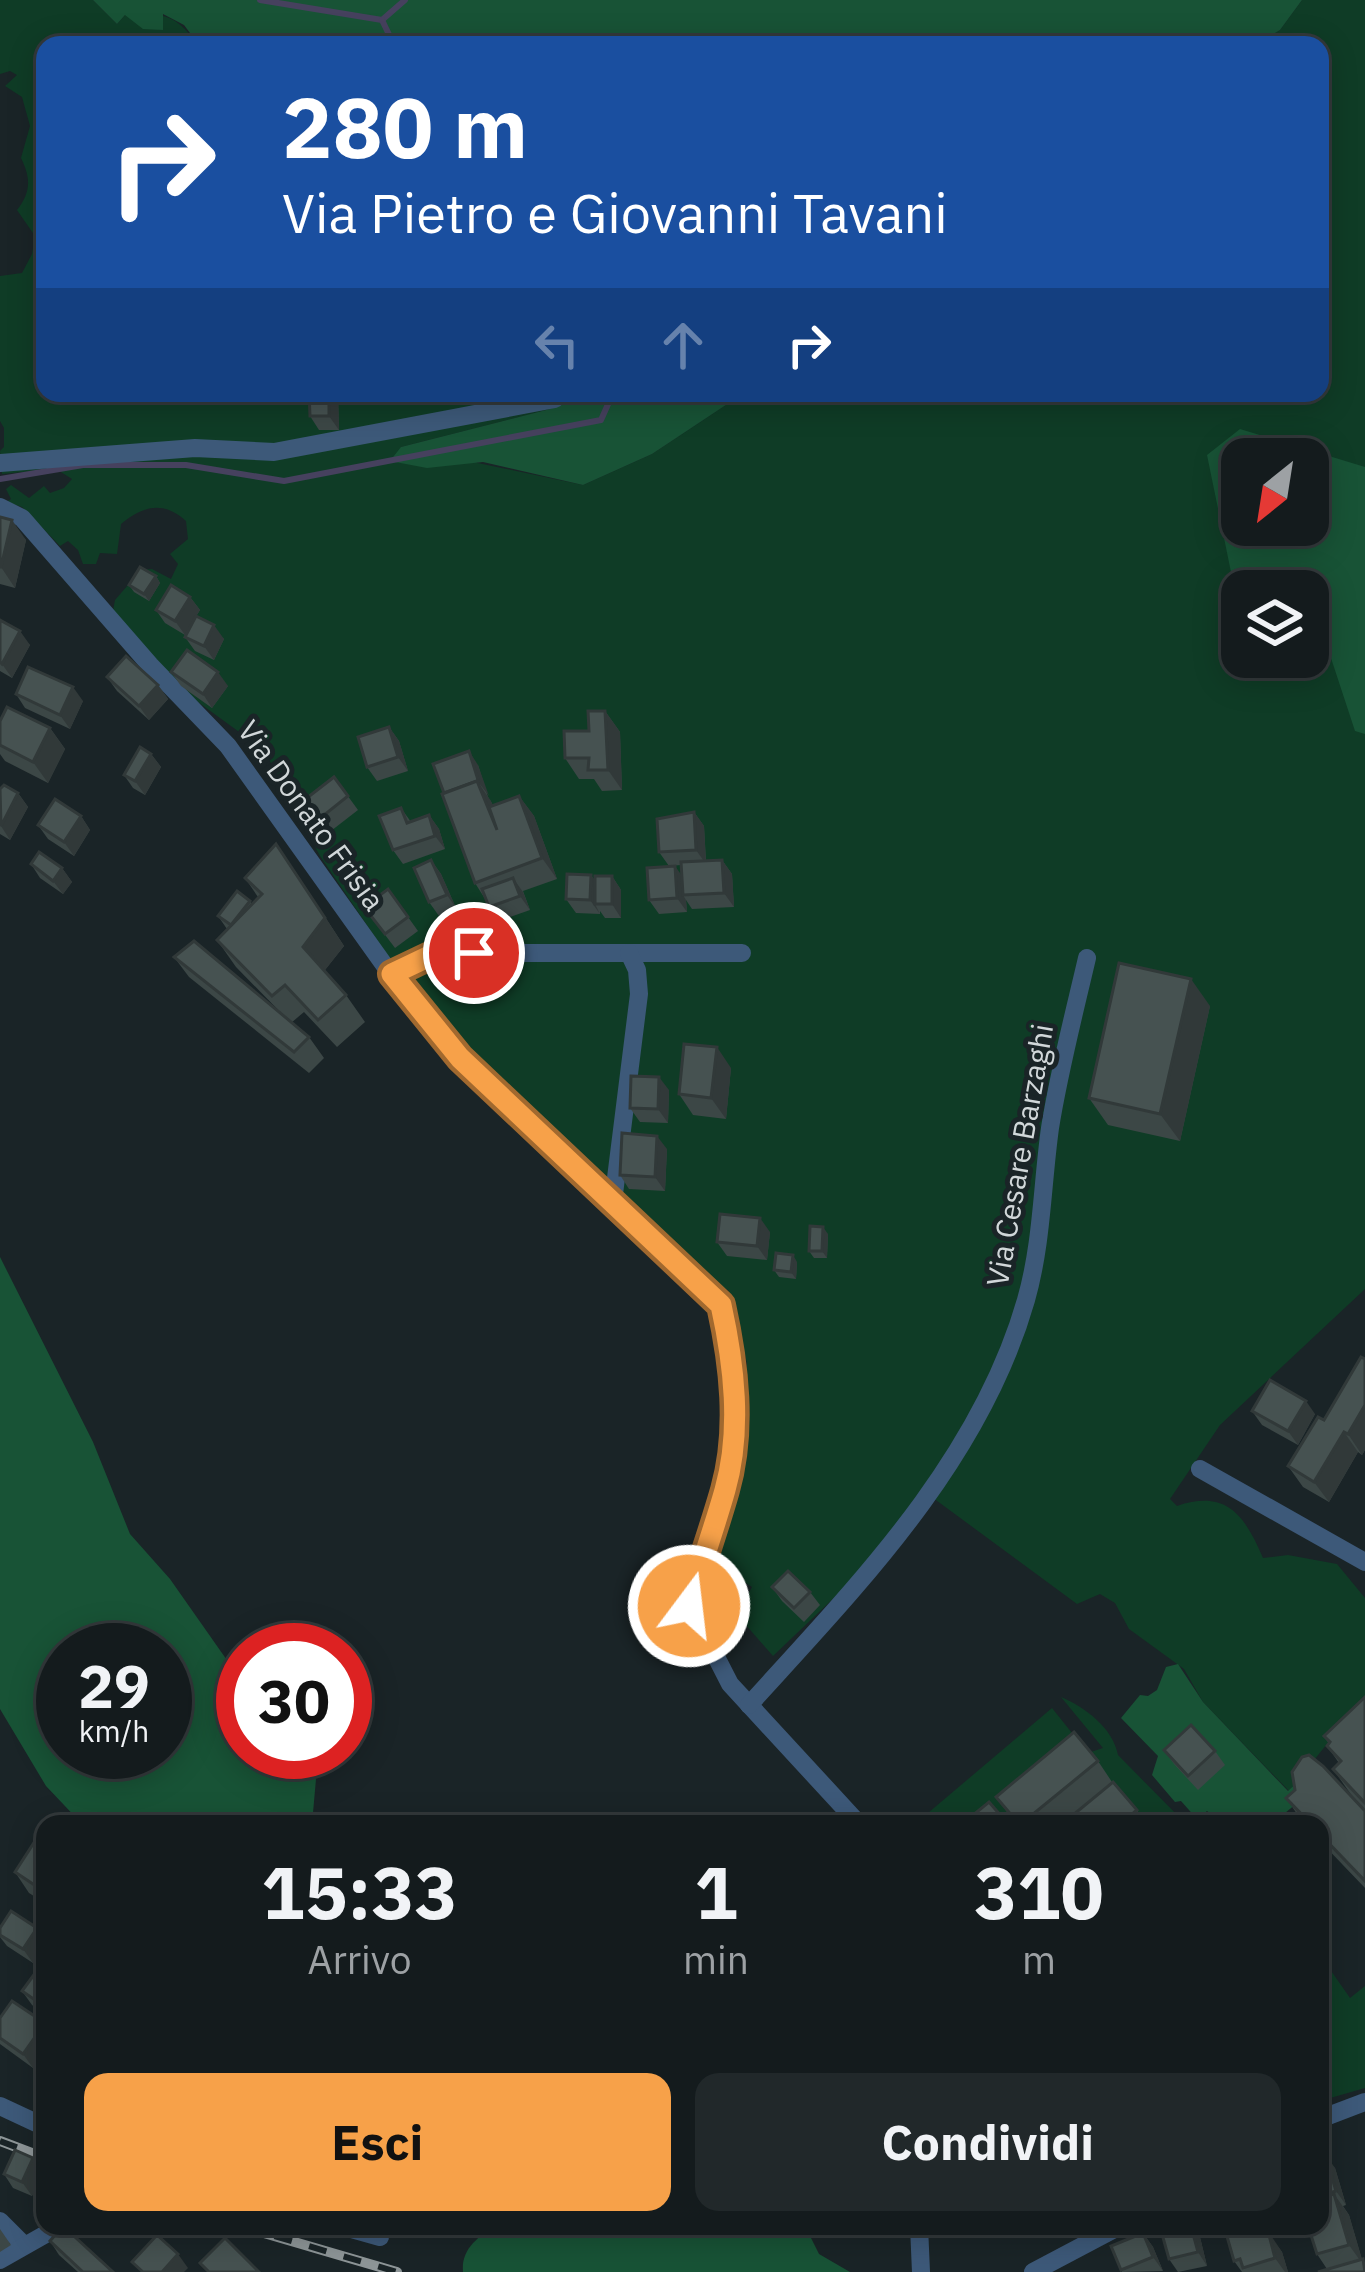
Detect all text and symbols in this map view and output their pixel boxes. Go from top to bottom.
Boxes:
text: 280 m [282,72,528,181]
icon: right [84,84,240,240]
text: Via Pietro e Giovanni Tavani [282,178,948,248]
icon: left [524,312,590,378]
icon: ahead [650,312,716,378]
icon: right [776,312,842,378]
north arrow [1221,438,1329,546]
map controls [1221,438,1329,678]
button: layers [1221,570,1329,678]
street label: Via Donato Frisia [230,712,394,918]
pin [423,902,525,1004]
icon: arrive [441,920,507,986]
street label: Via Cesare Barzaghi [977,1021,1061,1289]
position arrow [626,1543,752,1669]
speed limit sign: 30 [216,1623,372,1779]
text: 29 [78,1646,150,1725]
text: km/h [79,1711,149,1750]
text: 15:33 [261,1845,458,1939]
text: 1 [694,1845,738,1939]
text: 310 [974,1845,1104,1939]
text: Arrivo [307,1934,412,1985]
text: min [683,1934,749,1985]
text: m [1022,1934,1056,1985]
button: Esci [84,2073,671,2211]
button: Condividi [695,2073,1281,2211]

